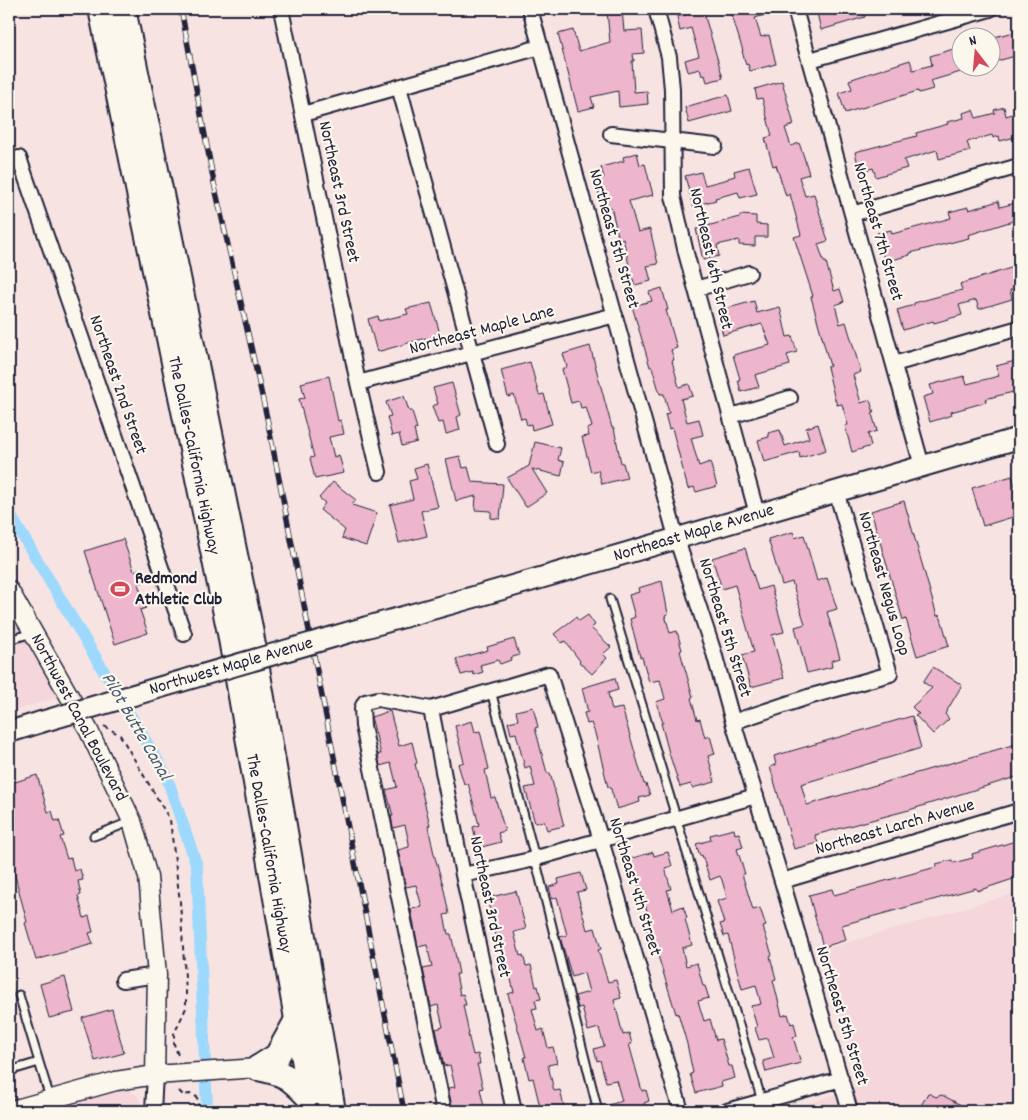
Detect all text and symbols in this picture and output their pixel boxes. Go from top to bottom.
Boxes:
north arrow [950,28,1000,78]
text: N [967,31,979,52]
street label: Northeast 3rd Street [311,119,365,265]
street label: Northeast 7th Street [845,160,909,304]
street label: Northeast 5th Street [581,166,645,312]
street label: Northeast 6th Street [682,186,739,333]
street label: Northeast Maple Lane [407,300,557,362]
street label: Northeast 2nd Street [81,312,153,458]
street label: The Dalles-California Highway [161,354,226,558]
street label: Northeast Maple Avenue [611,498,777,569]
street label: Northeast Negus Loop [850,509,916,659]
street label: Northeast 5th Street [691,555,757,701]
place label: Redmond Athletic Club [135,567,222,613]
sports icon: Redmond Athletic Club [109,578,131,600]
street label: Northwest Canal Boulevard [23,630,133,806]
street label: Northwest Maple Avenue [146,631,316,702]
water label: Pilot Butte Canal [93,668,178,787]
street label: The Dalles-California Highway [239,752,298,956]
street label: Northeast Larch Avenue [812,793,978,863]
street label: Northeast 4th Street [601,815,667,960]
street label: Northeast 3rd Street [462,834,516,980]
street label: Northeast 5th Street [808,943,874,1089]

